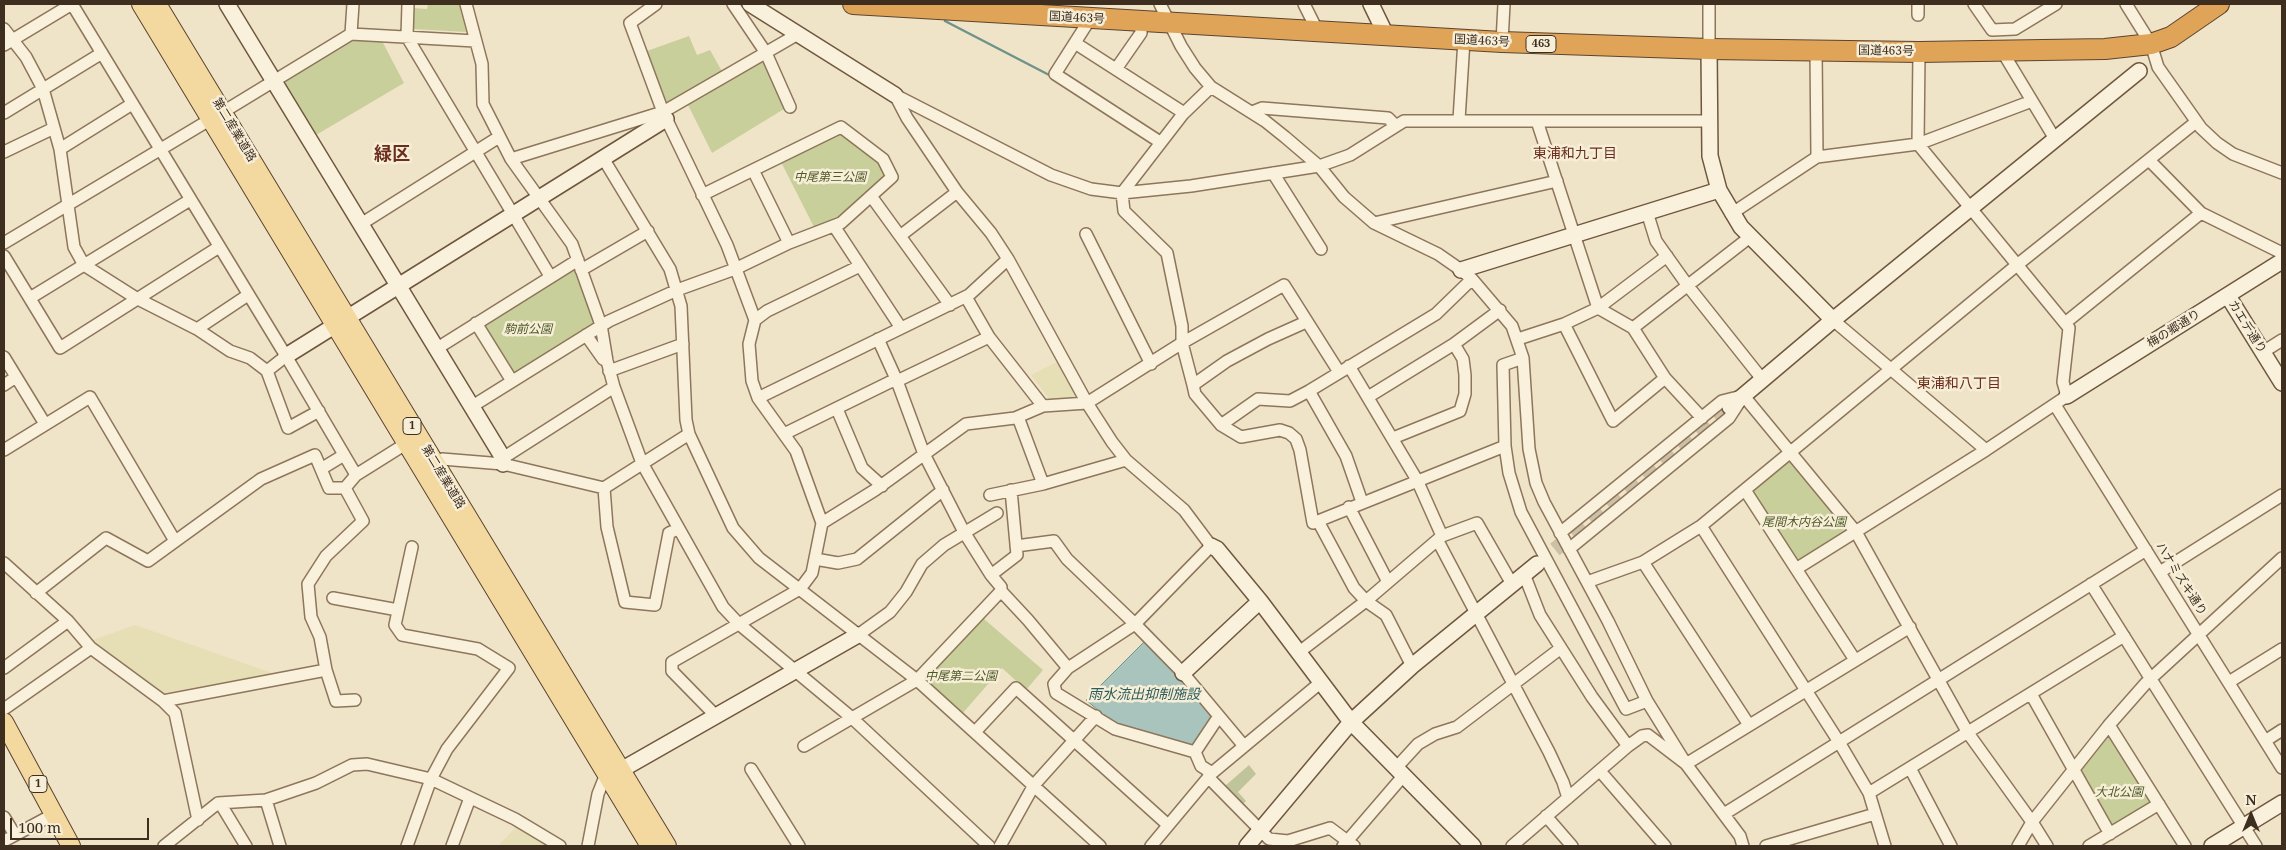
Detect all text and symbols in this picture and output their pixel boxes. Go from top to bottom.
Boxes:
street label: 国道463号 [1049,9,1105,27]
street label: 国道463号 [1454,32,1510,50]
road number: 463 [1526,36,1556,52]
street label: 国道463号 [1858,43,1914,59]
street label: 第二産業道路 [209,95,259,165]
district label: 緑区 [374,144,410,166]
district label: 東浦和九丁目 [1533,146,1617,162]
park label: 中尾第三公園 [794,171,866,185]
street label: カエデ通り [2225,298,2269,356]
street label: 梅の郷通り [2145,307,2203,351]
park label: 駒前公園 [504,323,552,337]
district label: 東浦和八丁目 [1917,376,2001,392]
road number: 1 [403,418,421,434]
street label: 第二産業道路 [418,442,468,512]
park label: 尾間木内谷公園 [1762,516,1846,530]
street label: ハナミズキ通り [2153,540,2209,618]
park label: 中尾第二公園 [925,670,997,684]
water label: 雨水流出抑制施設 [1088,687,1200,703]
road number: 1 [29,776,47,792]
park label: 大北公園 [2095,786,2143,800]
north arrow [2226,790,2276,840]
text: N [2245,790,2257,809]
scale bar [12,808,151,840]
text: 100 m [18,817,61,837]

